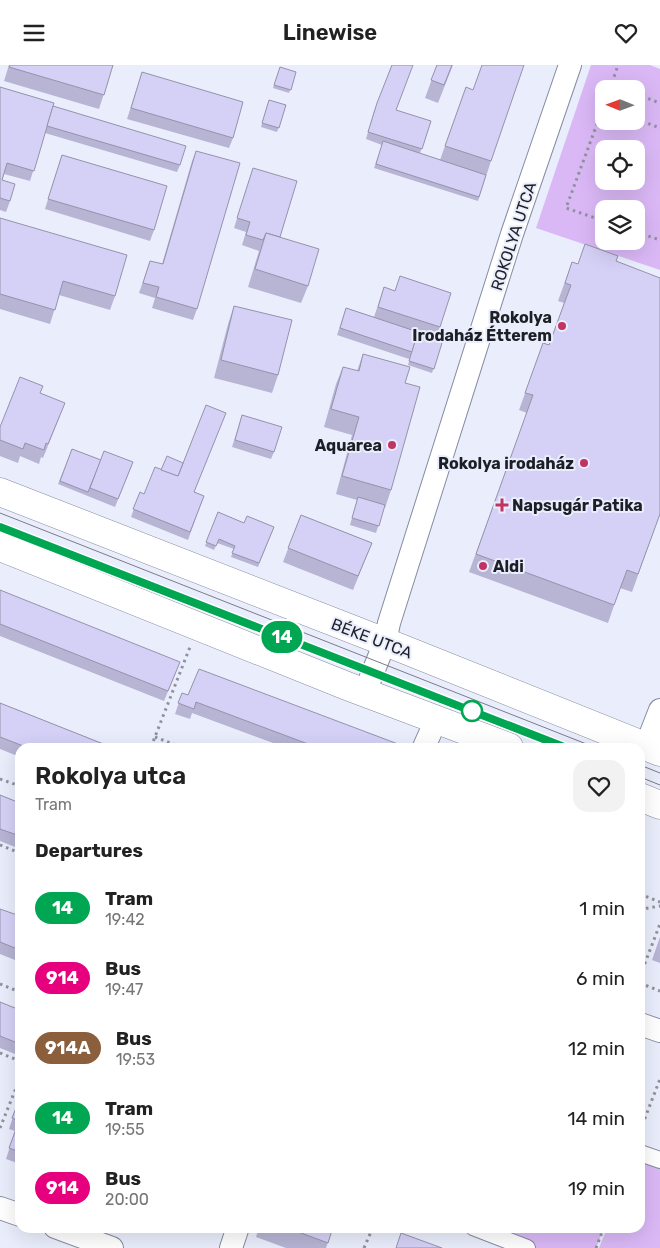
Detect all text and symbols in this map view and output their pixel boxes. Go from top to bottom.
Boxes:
icon: menu [20,19,48,47]
text: Linewise [283,19,377,46]
icon: heart [612,19,640,47]
north arrow [595,80,645,130]
map controls [595,80,645,250]
button: locate [595,140,645,190]
street label: ROKOLYA UTCA [487,179,540,293]
button: layers [595,200,645,250]
place label: Rokolya Irodaház Étterem [412,308,552,345]
marker: Rokolya Irodaház Étterem [556,320,568,332]
place label: Aquarea [315,436,382,455]
marker: Aquarea [386,439,398,451]
place label: Rokolya irodaház [438,454,574,473]
marker: Rokolya irodaház [578,457,590,469]
place label: Napsugár Patika [512,496,643,515]
marker: Napsugár Patika [496,499,508,511]
place label: Aldi [493,557,524,576]
marker: Aldi [477,560,489,572]
street label: BÉKE UTCA [329,614,415,663]
line badge: 14 [260,621,304,653]
text: 14 [271,626,293,648]
unlabelled marker [461,700,483,722]
button: heart [573,760,625,812]
text: Rokolya utca [35,762,186,790]
text: Tram [35,795,72,814]
text: Departures [35,839,143,862]
text: Tram [105,887,153,910]
text: 14 [52,897,73,919]
text: 1 min [579,897,625,920]
text: 19:42 [105,910,145,929]
text: Bus [105,957,141,980]
text: 914 [46,967,79,989]
text: 6 min [576,967,625,990]
text: 19:47 [105,980,143,999]
text: Bus [116,1027,152,1050]
text: 914A [45,1037,91,1059]
text: 12 min [568,1037,625,1060]
text: 19:53 [116,1050,155,1069]
text: Tram [105,1097,153,1120]
text: 14 [52,1107,73,1129]
text: 14 min [567,1107,625,1130]
text: 19:55 [105,1120,144,1139]
text: Bus [105,1167,141,1190]
text: 914 [46,1177,79,1199]
text: 19 min [568,1177,625,1200]
text: 20:00 [105,1190,149,1209]

